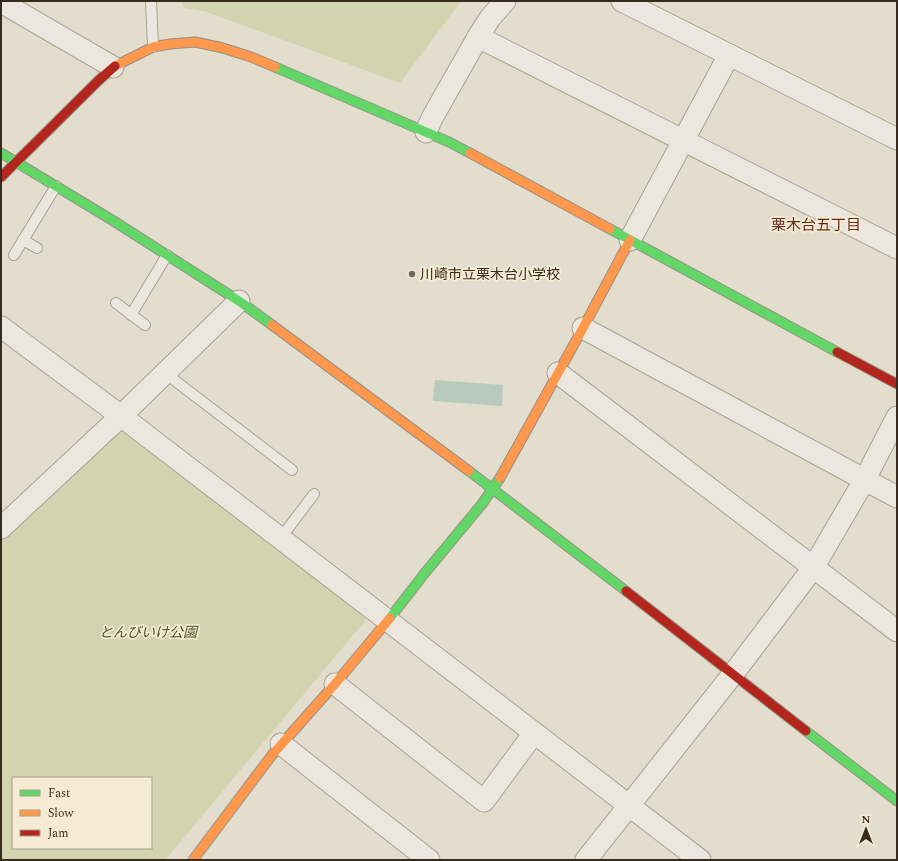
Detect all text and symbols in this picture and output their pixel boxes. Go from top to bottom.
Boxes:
district label: 栗木台五丁目 [771,214,861,237]
place label: 川崎市立栗木台小学校 [420,264,560,285]
marker: 川崎市立栗木台小学校 [407,269,417,279]
park label: とんびいけ公園 [99,622,199,643]
legend [12,777,152,849]
text: Fast [48,784,70,803]
text: Slow [48,804,74,823]
north arrow [846,809,886,849]
text: N [862,811,871,828]
text: Jam [48,824,69,843]

